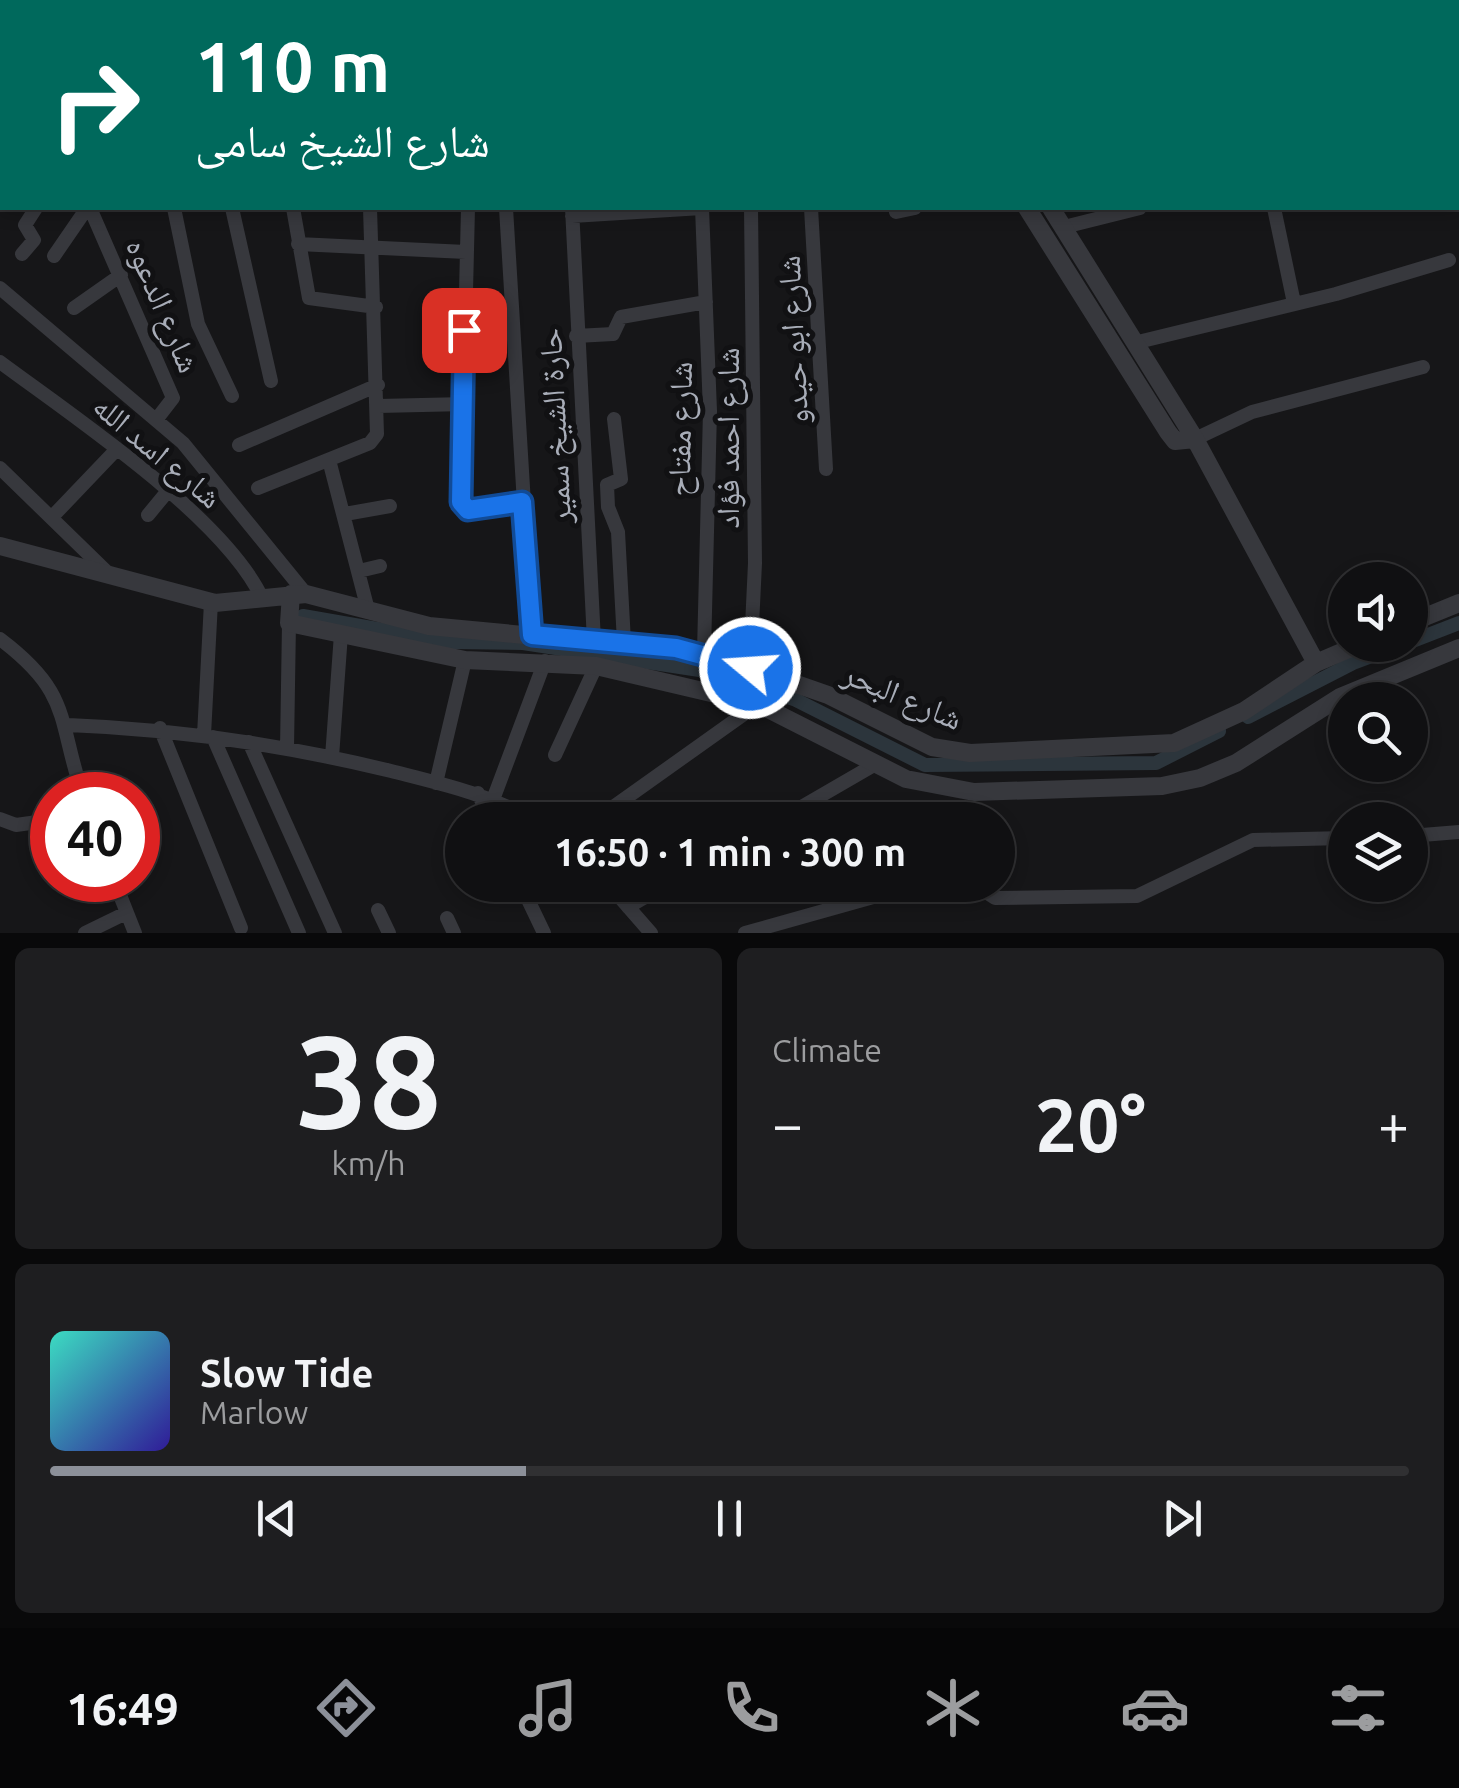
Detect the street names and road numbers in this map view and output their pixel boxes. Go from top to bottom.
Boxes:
street label: شارع الدعوه [117,233,208,379]
street label: شارع ابو حيدو [770,255,817,425]
street label: حارة الشيخ سمير [531,327,580,526]
street label: شارع احمد فؤاد [709,347,748,529]
street label: شارع مفتاح [660,361,701,497]
street label: شارع اسد الله [85,387,229,517]
street label: شارع البحر [836,653,968,739]

